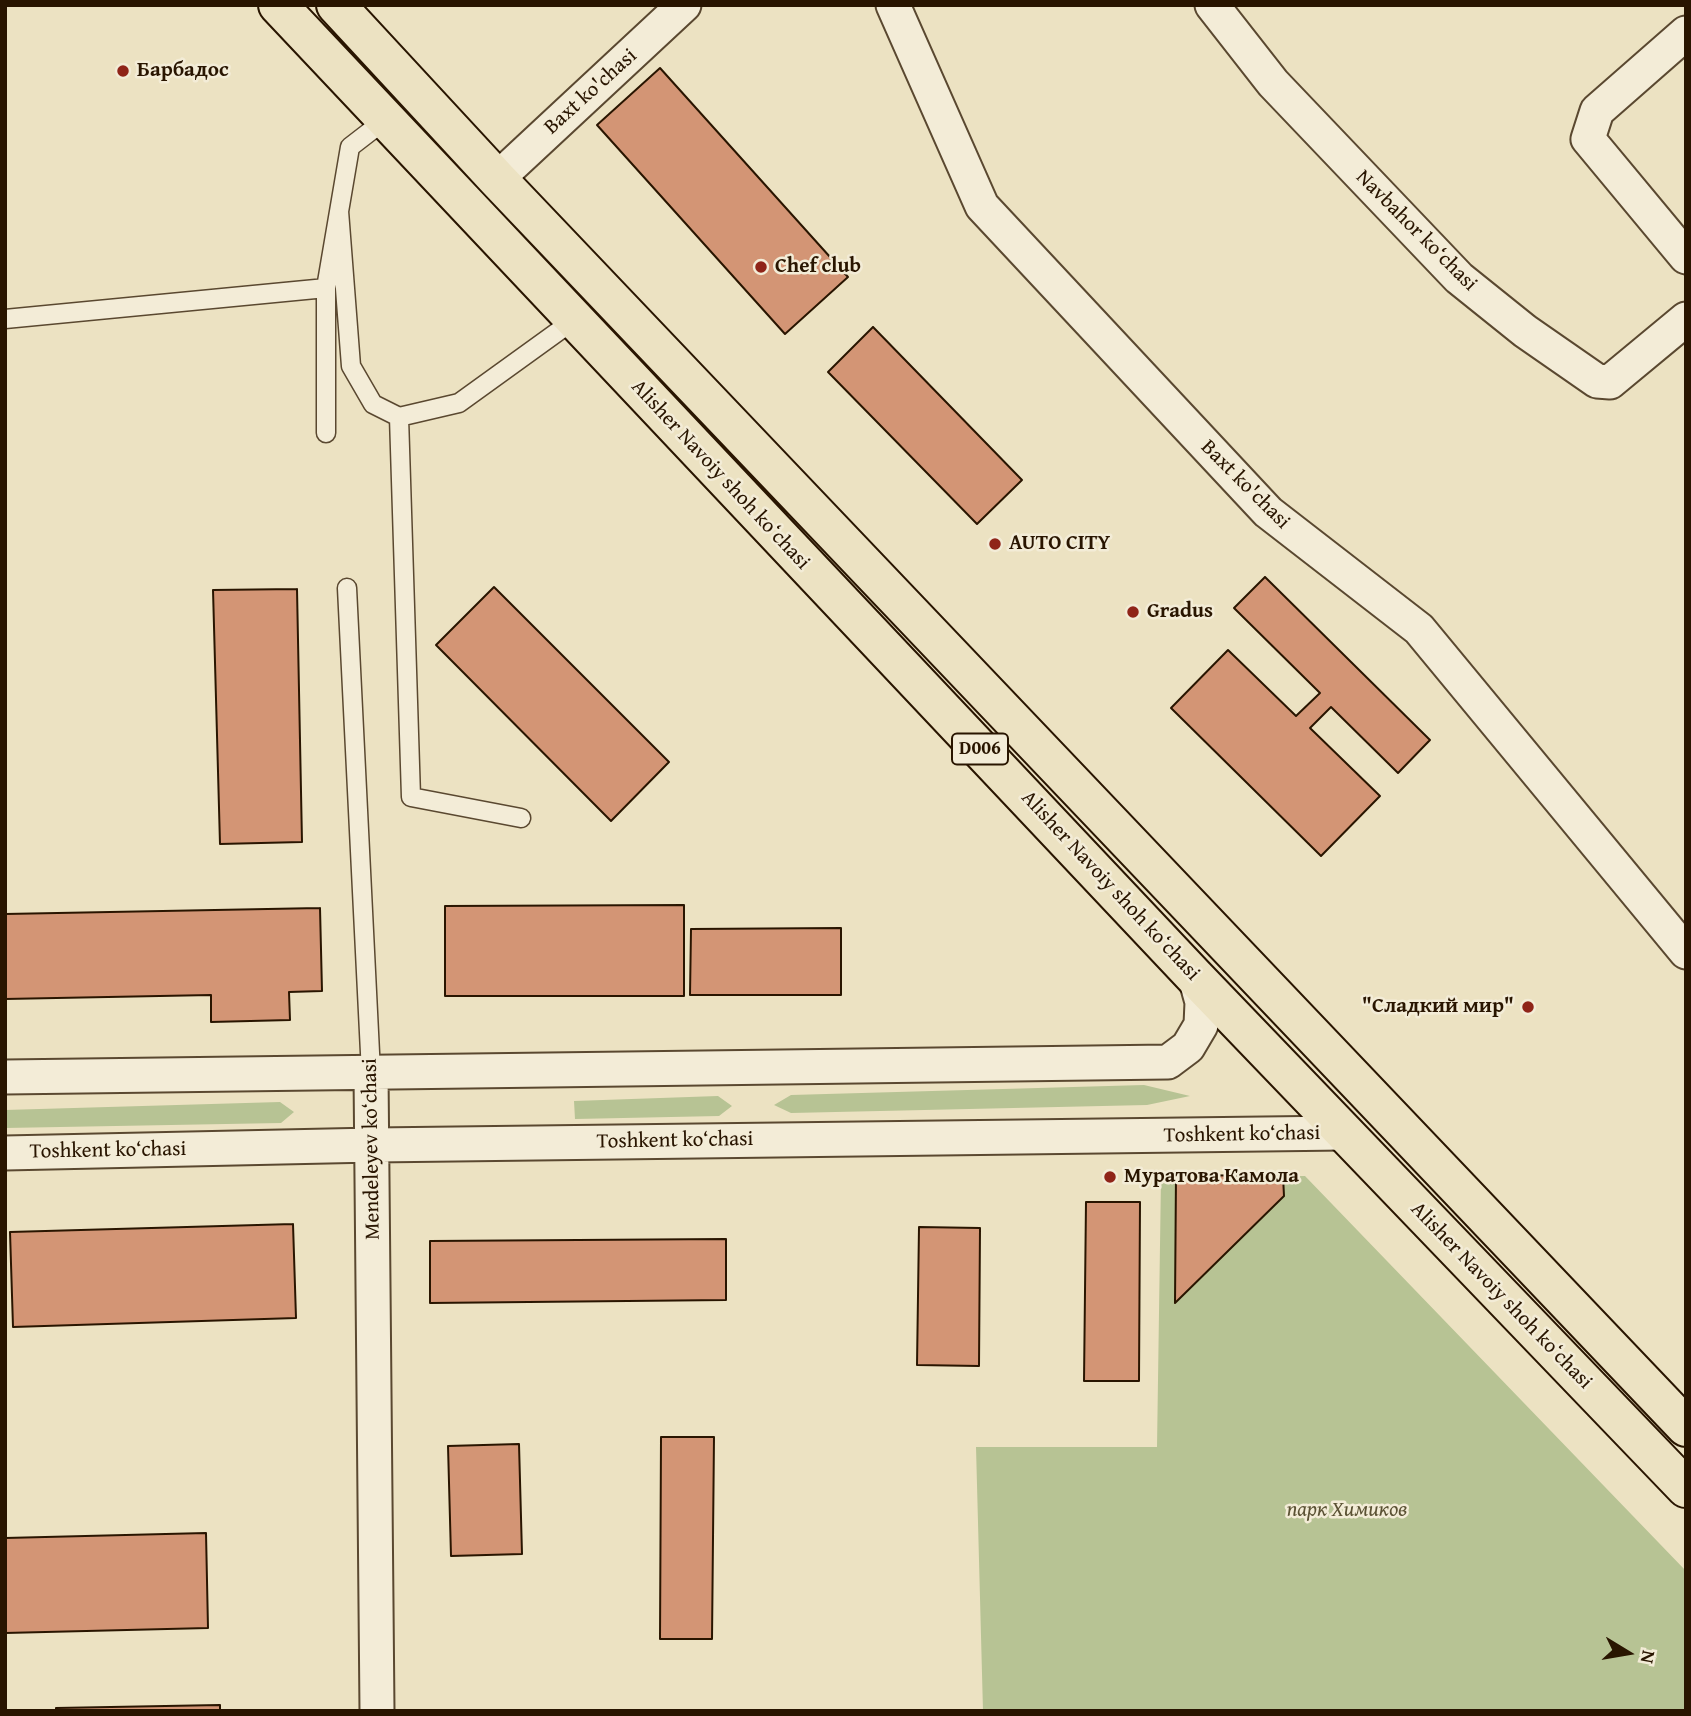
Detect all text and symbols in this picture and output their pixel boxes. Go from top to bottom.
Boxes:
street label: Baxt ko'chasi [540,44,642,140]
place label: Барбадос [137,58,229,84]
marker: Барбадос [115,63,131,79]
street label: Navbahor ko‘chasi [1350,165,1482,297]
place label: Chef club [775,254,861,280]
marker: Chef club [753,259,769,275]
street label: Alisher Navoiy shoh koʻchasi [625,375,815,575]
street label: Baxt ko'chasi [1195,435,1295,535]
place label: AUTO CITY [1009,531,1110,557]
marker: AUTO CITY [987,536,1003,552]
place label: Gradus [1147,599,1213,625]
marker: Gradus [1125,604,1141,620]
road number: D006 [952,734,1008,764]
street label: Alisher Navoiy shoh koʻchasi [1015,786,1205,986]
place label: "Сладкий мир" [1362,994,1514,1020]
marker: "Сладкий мир" [1520,999,1536,1015]
street label: Mendeleyev ko‘chasi [358,1058,386,1240]
street label: Toshkent ko‘chasi [1163,1121,1321,1149]
street label: Toshkent ko‘chasi [596,1127,754,1155]
street label: Toshkent ko‘chasi [29,1137,187,1165]
place label: Муратова Камола [1124,1164,1299,1190]
marker: Муратова Камола [1102,1169,1118,1185]
street label: Alisher Navoiy shoh koʻchasi [1405,1197,1597,1395]
park label: парк Химиков [1287,1498,1407,1524]
north arrow [1593,1618,1663,1688]
text: N [1634,1648,1664,1666]

